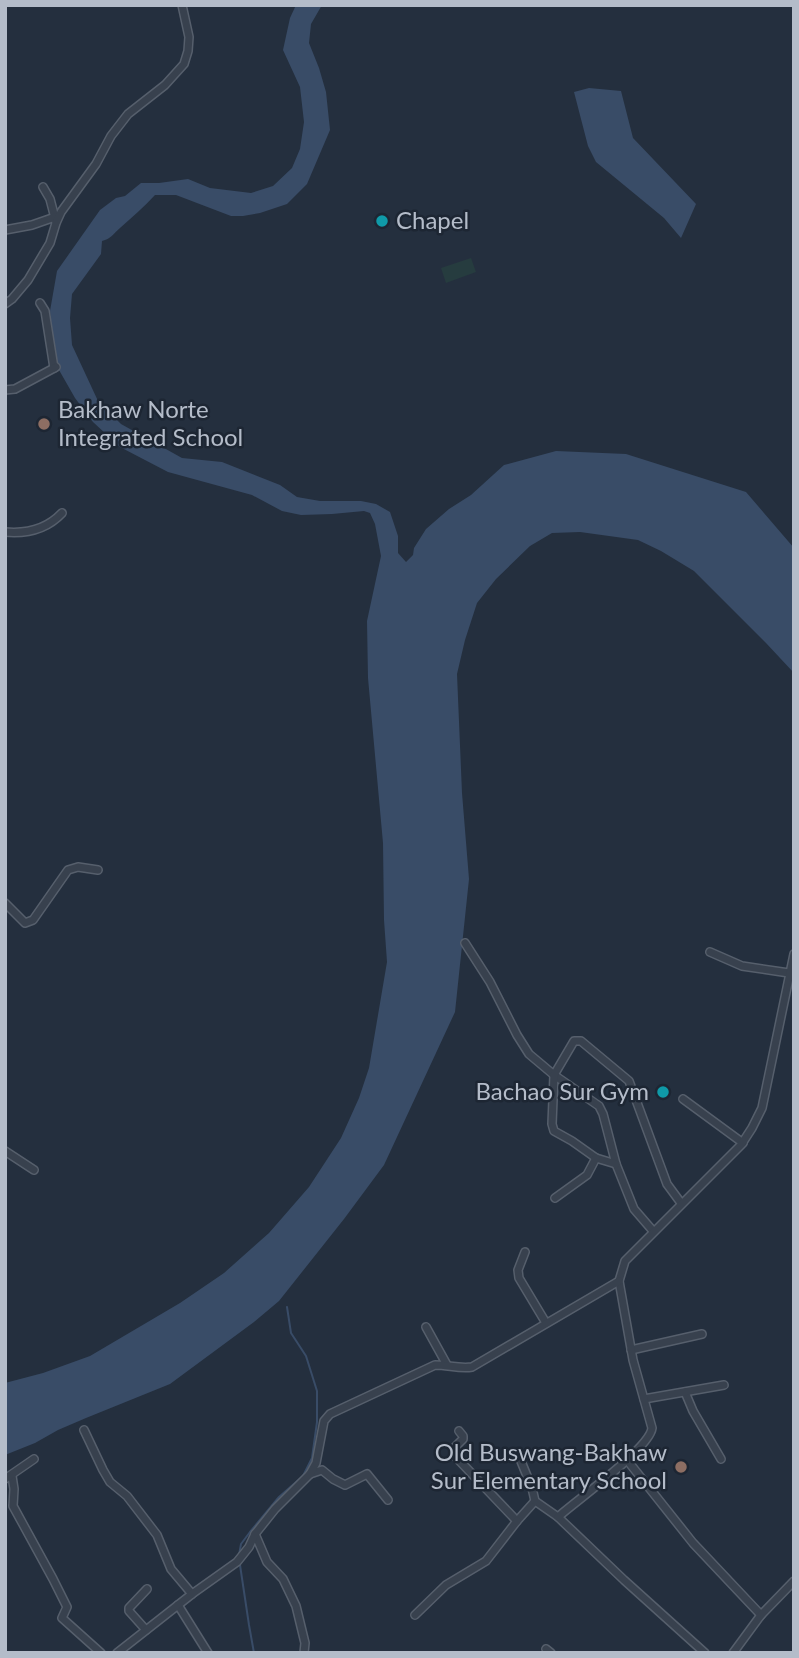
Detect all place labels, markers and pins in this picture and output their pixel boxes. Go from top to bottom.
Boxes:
place label: Chapel [396,205,469,234]
marker: Chapel [374,213,390,229]
place label: Bakhaw Norte Integrated School [58,394,243,451]
marker: Bakhaw Norte Integrated School [36,416,52,432]
place label: Bachao Sur Gym [475,1076,649,1105]
marker: Bachao Sur Gym [655,1084,671,1100]
place label: Old Buswang-Bakhaw Sur Elementary School [431,1437,667,1494]
marker: Old Buswang-Bakhaw Sur Elementary School [673,1459,689,1475]

